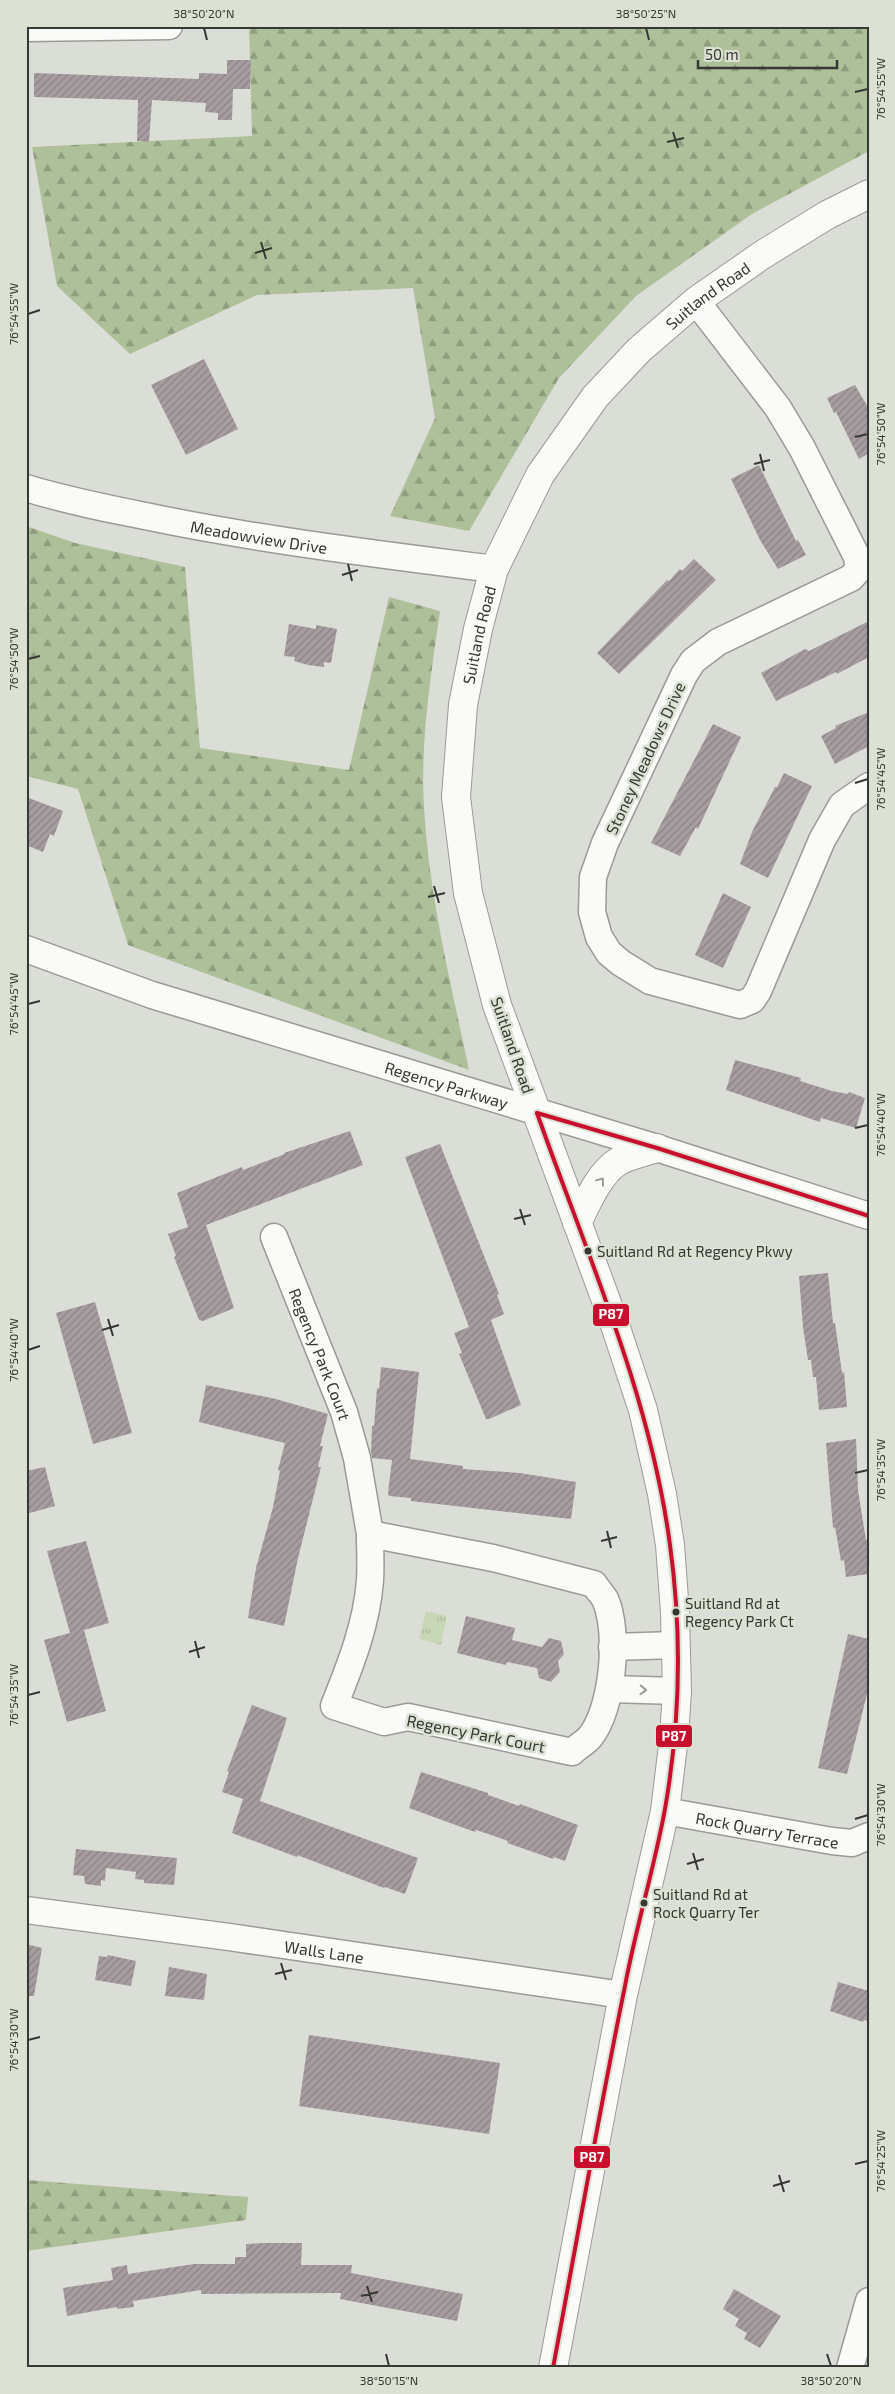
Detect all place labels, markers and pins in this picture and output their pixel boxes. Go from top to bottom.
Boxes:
place label: Suitland Rd at Regency Pkwy [597,1242,793,1260]
marker: Suitland Rd at Regency Pkwy [583,1246,593,1256]
place label: Suitland Rd at Regency Park Ct [685,1594,794,1630]
marker: Suitland Rd at Regency Park Ct [671,1607,681,1617]
place label: Suitland Rd at Rock Quarry Ter [653,1885,759,1922]
marker: Suitland Rd at Rock Quarry Ter [639,1898,649,1908]

